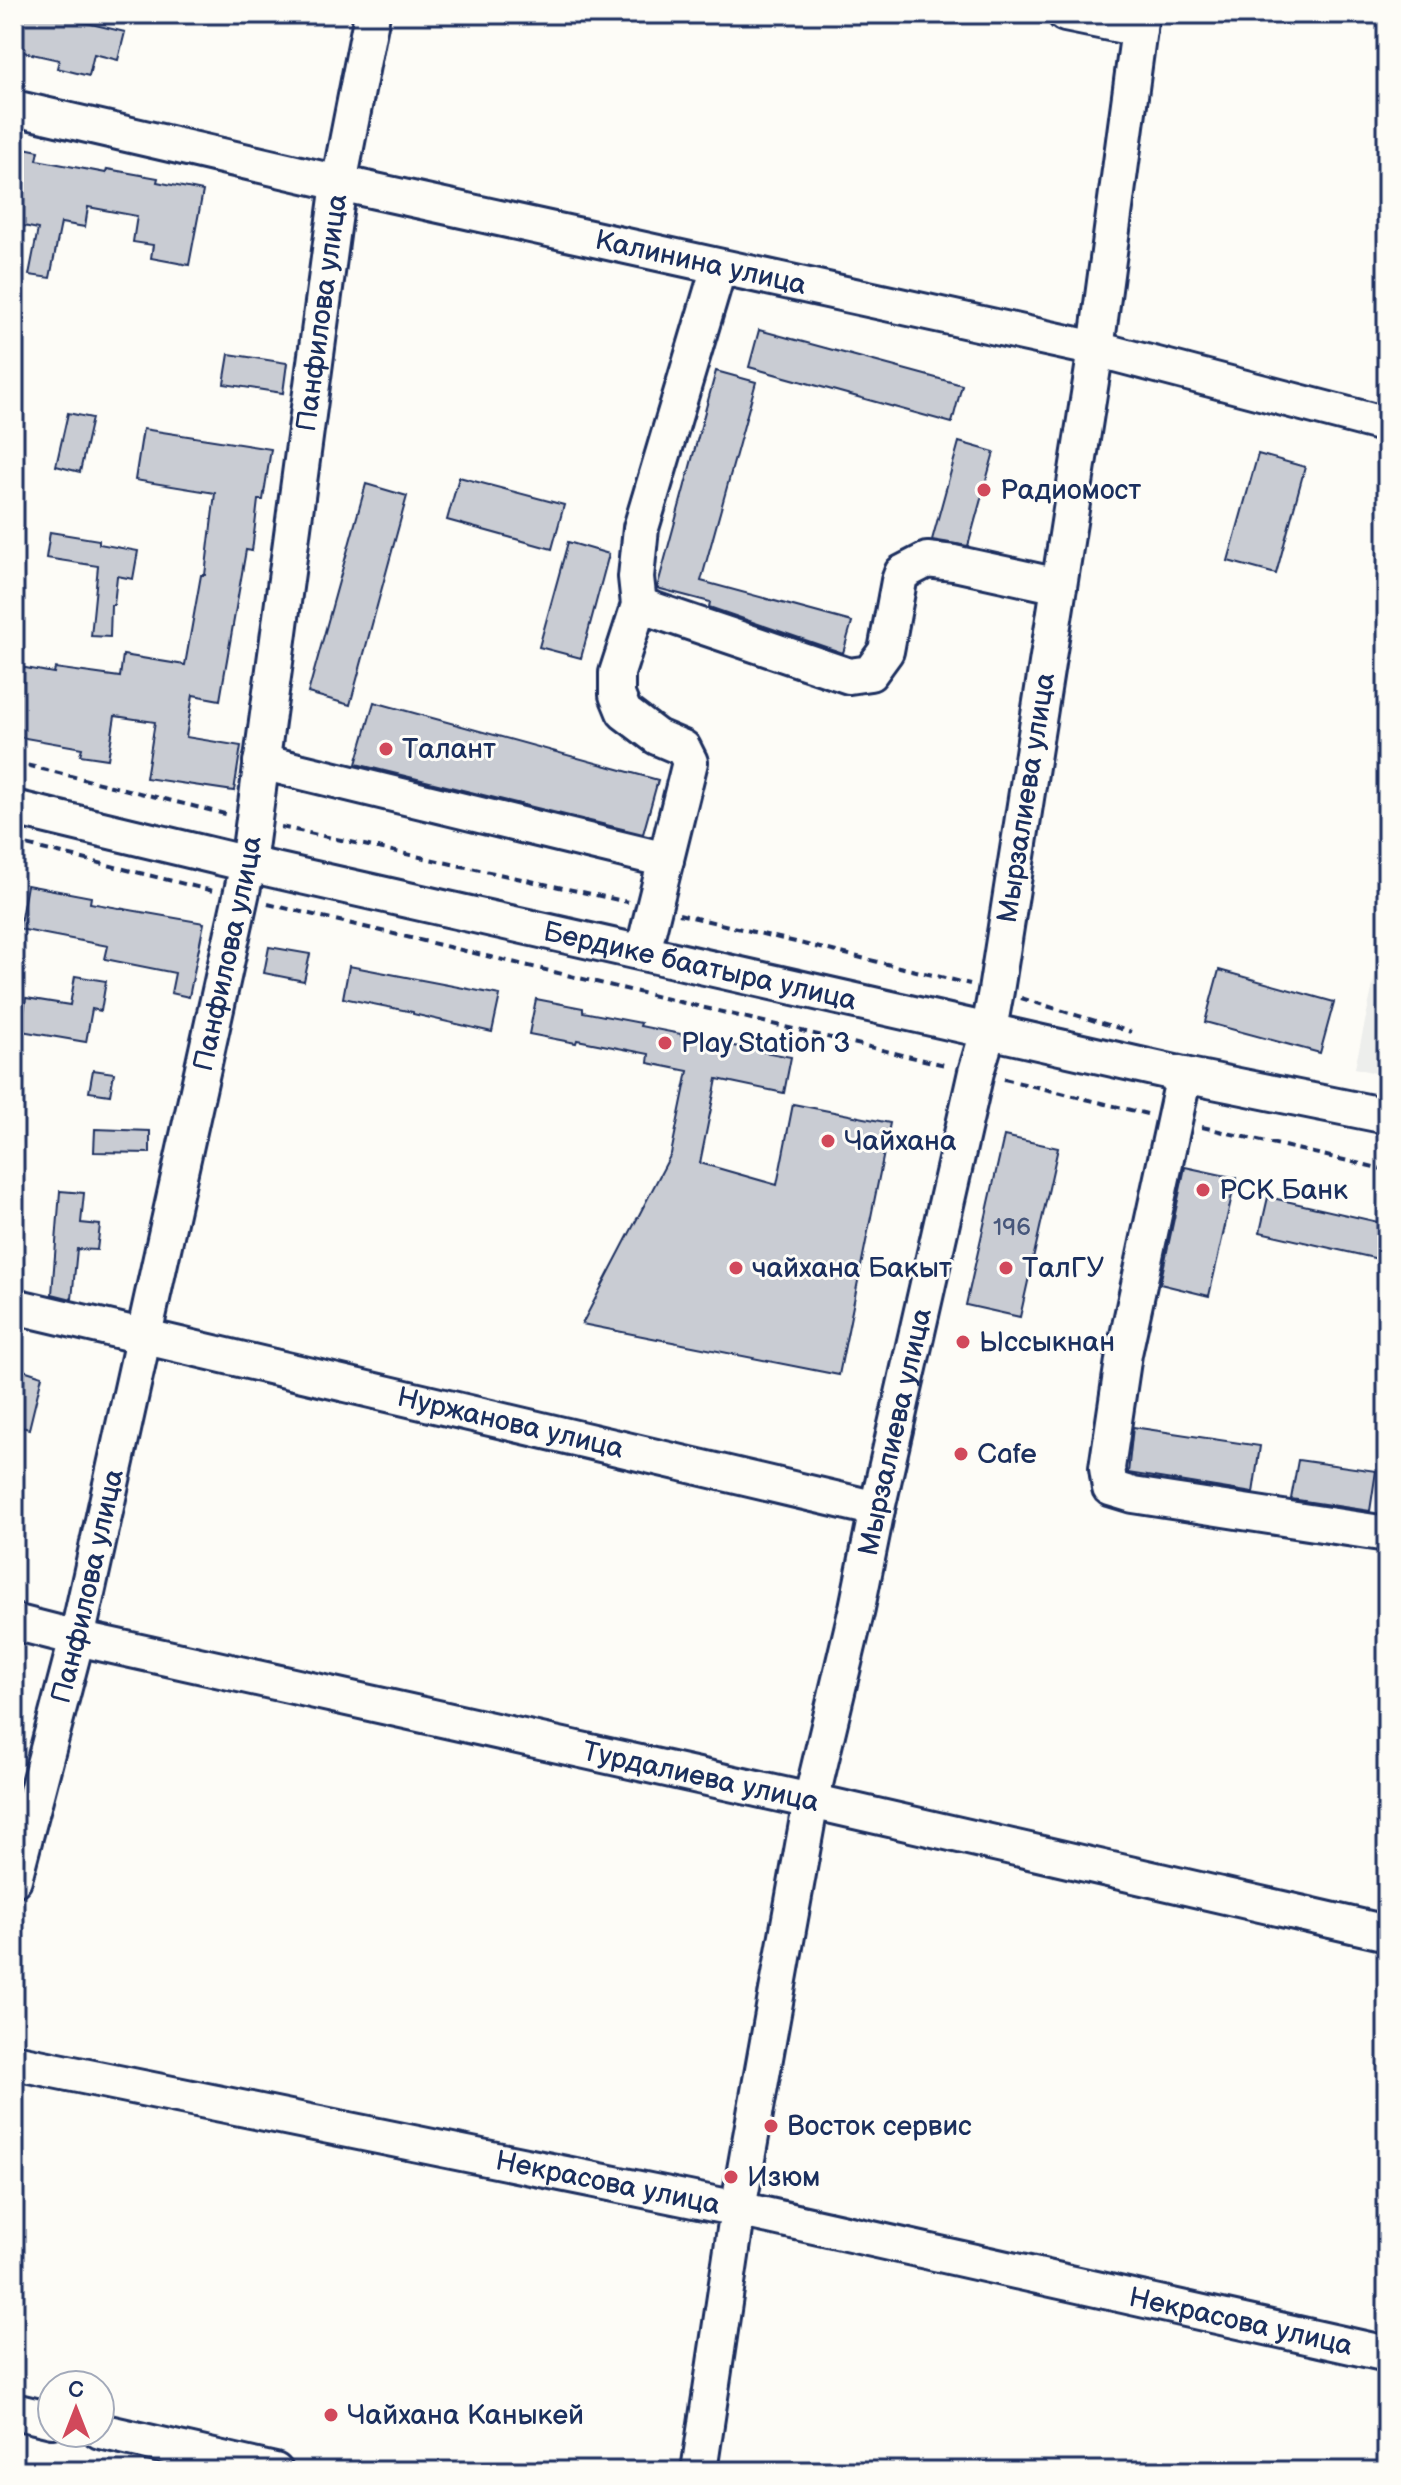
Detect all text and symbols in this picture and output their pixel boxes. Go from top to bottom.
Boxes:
street label: Панфилова улица [289,191,354,433]
street label: Калинина улица [592,223,810,302]
place label: Радиомост [1000,474,1141,507]
marker: Радиомост [975,481,993,499]
street label: Мырзалиева улица [990,670,1062,925]
place label: Талант [402,733,496,766]
marker: Талант [377,740,395,758]
street label: Панфилова улица [186,834,268,1074]
street label: Бердике баатыра улица [540,915,860,1017]
place label: Play Station 3 [681,1027,851,1060]
marker: Play Station 3 [656,1034,674,1052]
place label: Чайхана [844,1125,957,1158]
marker: Чайхана [819,1132,837,1150]
place label: РСК Банк [1219,1174,1348,1207]
marker: РСК Банк [1194,1181,1212,1199]
house number: 196 [993,1213,1031,1242]
place label: чайхана Бакыт [752,1252,952,1285]
place label: ТалГУ [1022,1252,1104,1285]
marker: чайхана Бакыт [727,1259,745,1277]
marker: ТалГУ [997,1259,1015,1277]
street label: Мырзалиева улица [852,1305,939,1558]
place label: Ыссыкнан [979,1326,1115,1359]
marker: Ыссыкнан [954,1333,972,1351]
street label: Нуржанова улица [394,1380,627,1465]
place label: Cafe [977,1438,1037,1471]
marker: Cafe [952,1445,970,1463]
street label: Панфилова улица [44,1466,130,1707]
street label: Турдалиева улица [579,1734,823,1819]
place label: Восток сервис [787,2110,972,2143]
marker: Восток сервис [762,2117,780,2135]
street label: Некрасова улица [493,2144,723,2222]
place label: Изюм [747,2161,821,2194]
marker: Изюм [722,2168,740,2186]
street label: Некрасова улица [1126,2280,1356,2362]
north arrow [36,2369,116,2449]
text: С [68,2377,84,2404]
place label: Чайхана Каныкей [347,2399,584,2432]
marker: Чайхана Каныкей [322,2406,340,2424]

